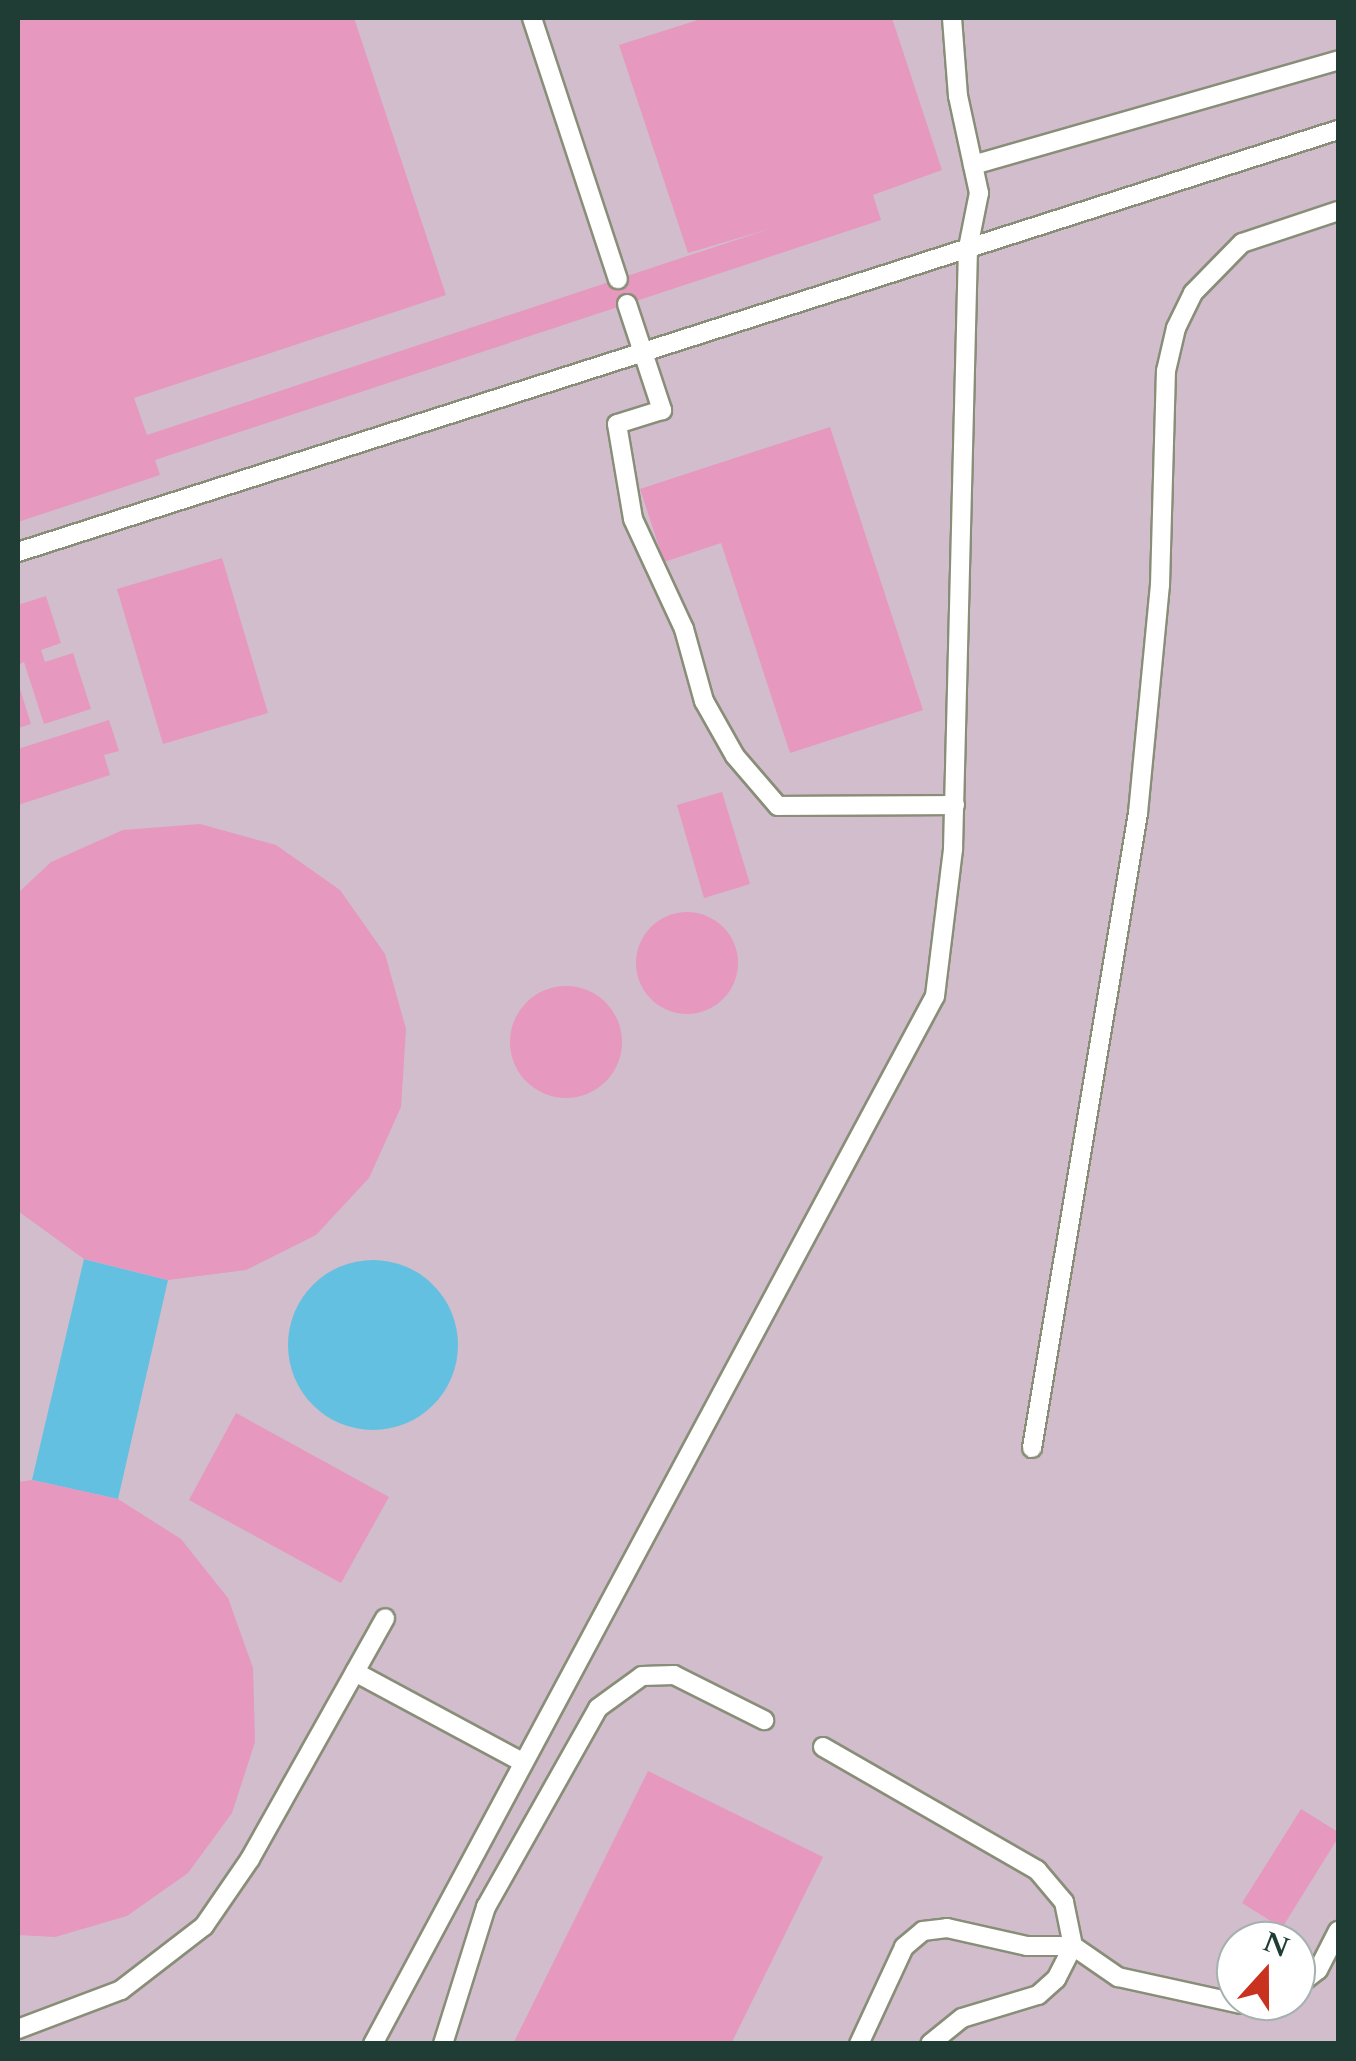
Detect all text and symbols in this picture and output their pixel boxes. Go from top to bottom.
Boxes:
north arrow [1216,1921,1316,2021]
text: N [1258,1923,1294,1967]

